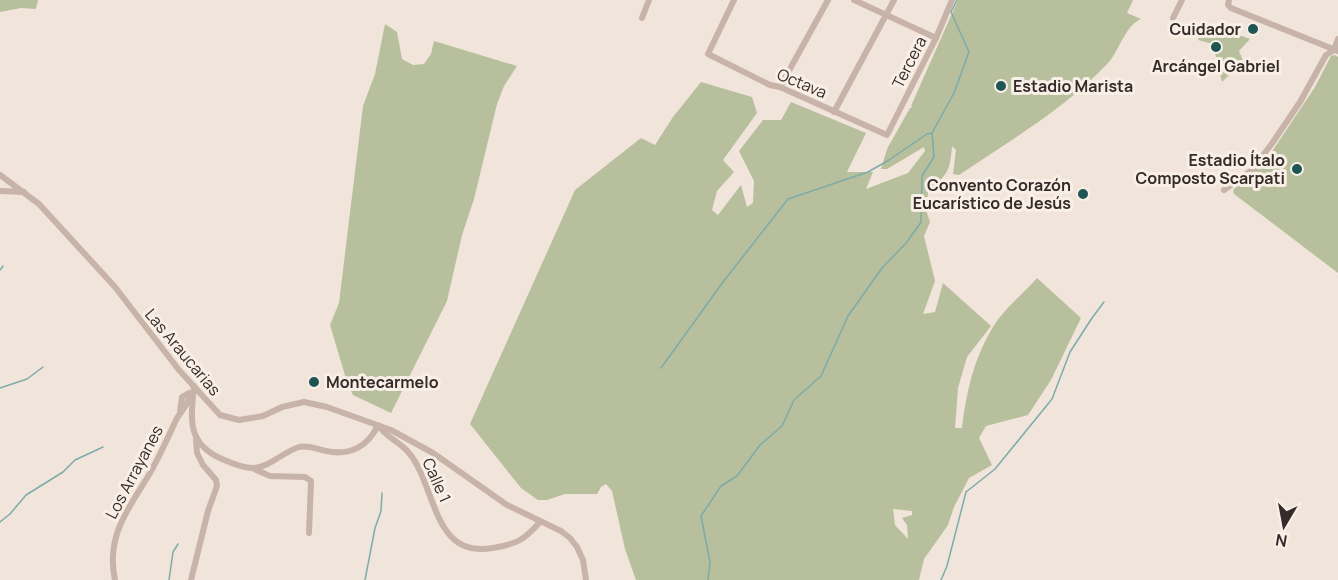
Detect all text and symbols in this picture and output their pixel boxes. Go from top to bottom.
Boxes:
place label: Cuidador [1169,18,1241,40]
marker: Cuidador [1246,22,1260,36]
street label: Tercera [887,32,931,92]
marker: Arcángel Gabriel [1209,40,1223,54]
place label: Arcángel Gabriel [1152,55,1280,77]
street label: Octava [774,63,830,103]
place label: Estadio Marista [1013,75,1133,97]
marker: Estadio Marista [994,79,1008,93]
place label: Estadio Ítalo Composto Scarpati [1135,149,1285,189]
marker: Estadio Ítalo Composto Scarpati [1290,162,1304,176]
place label: Convento Corazón Eucarístico de Jesús [913,174,1071,214]
marker: Convento Corazón Eucarístico de Jesús [1076,187,1090,201]
street label: Las Araucarias [140,304,226,400]
place label: Montecarmelo [326,371,439,393]
marker: Montecarmelo [307,375,321,389]
street label: Los Arrayanes [100,421,168,523]
street label: Calle 1 [417,454,457,506]
north arrow [1254,496,1314,556]
text: N [1274,529,1289,553]

